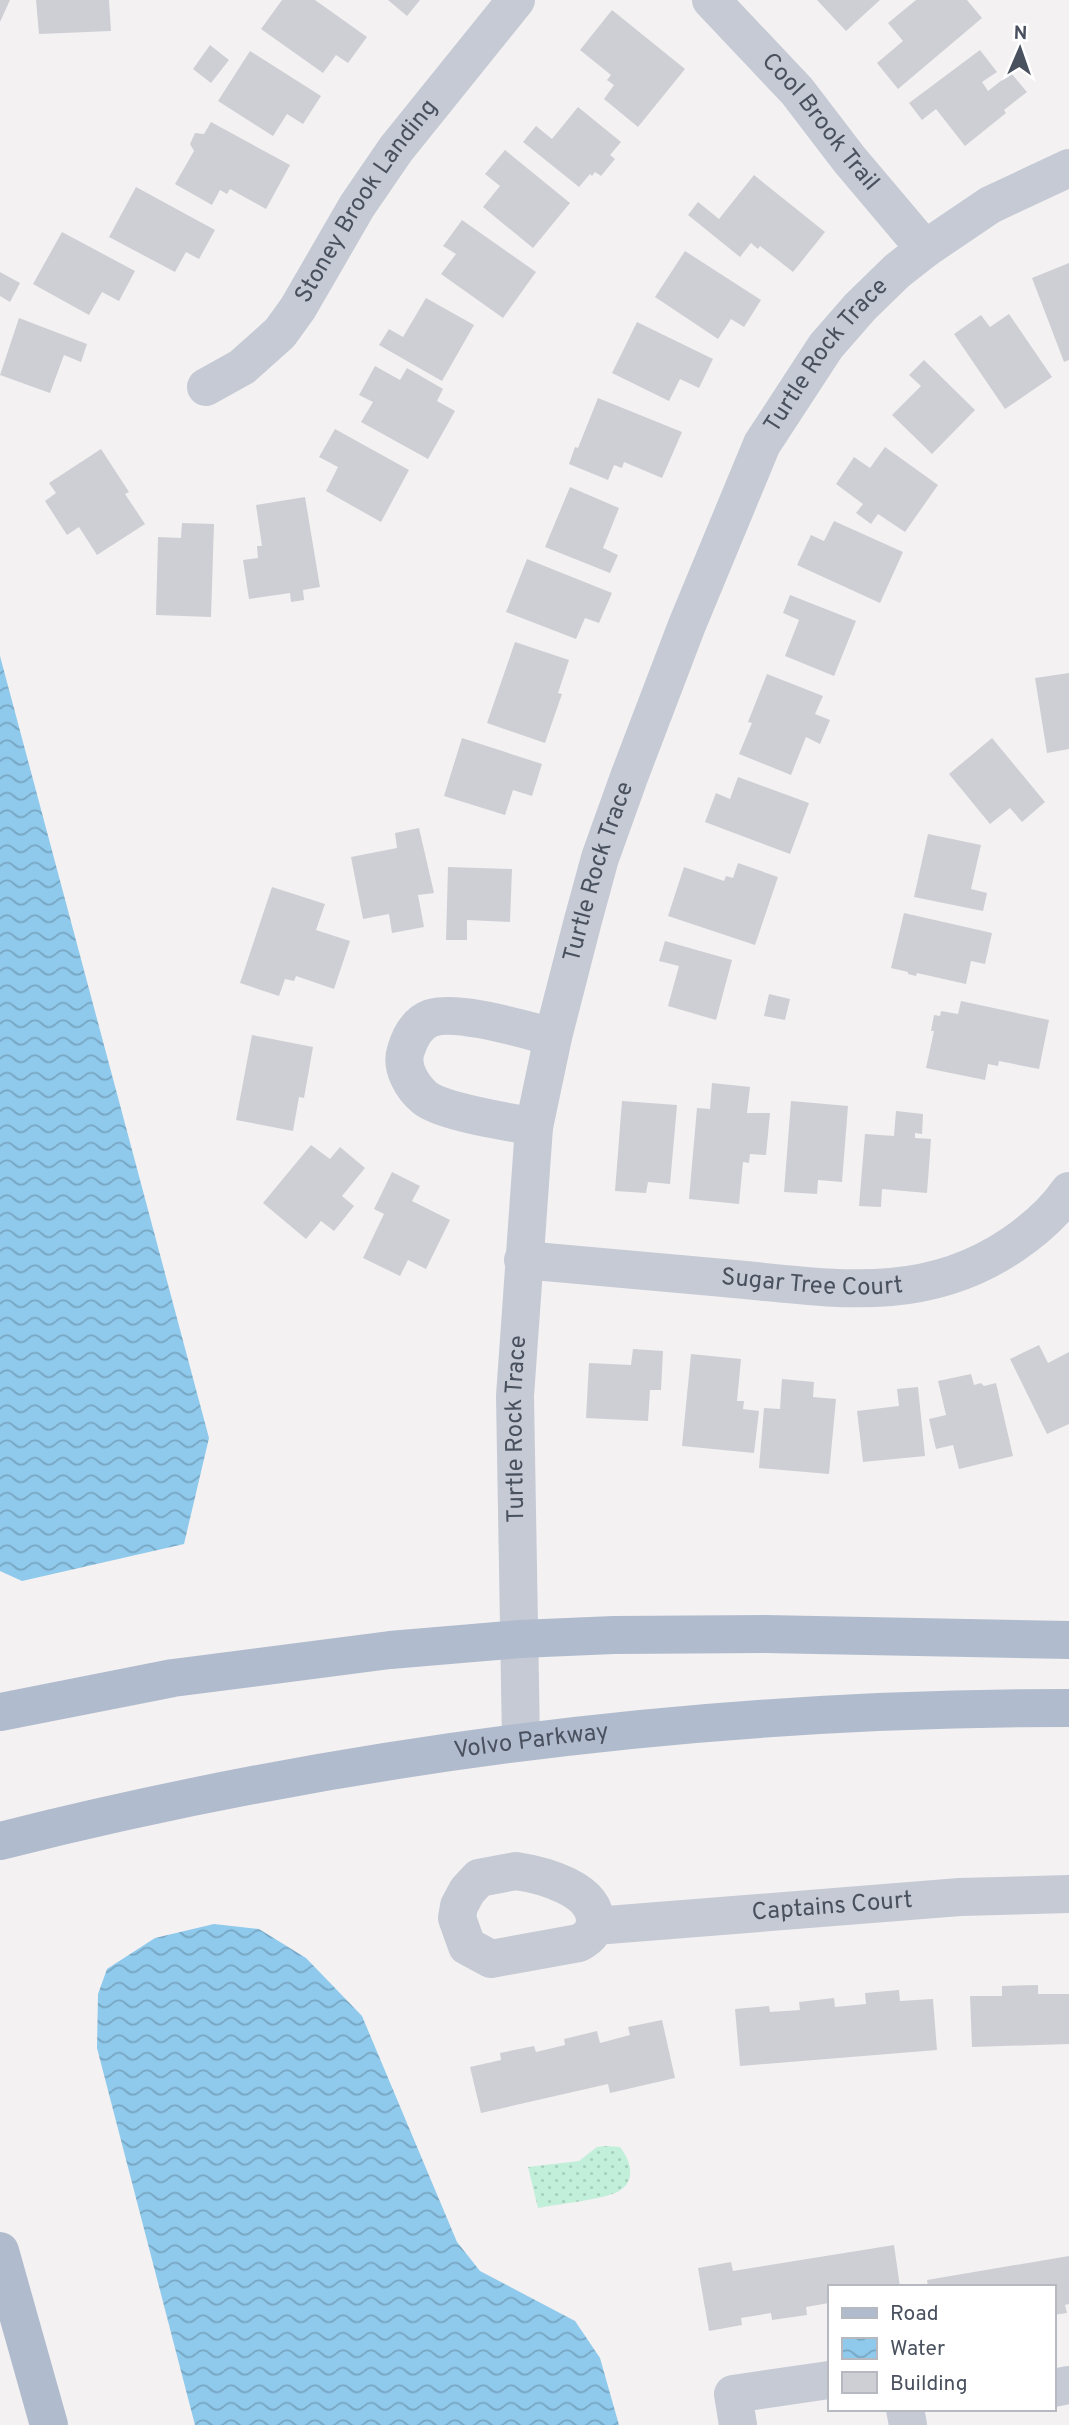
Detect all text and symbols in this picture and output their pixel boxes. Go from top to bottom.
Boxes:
north arrow [985,14,1055,84]
text: N [1013,22,1028,46]
street label: Cool Brook Trail [754,47,885,198]
street label: Stoney Brook Landing [289,93,445,309]
street label: Turtle Rock Trace [758,272,895,439]
street label: Turtle Rock Trace [558,778,641,966]
street label: Sugar Tree Court [720,1263,905,1303]
street label: Turtle Rock Trace [500,1334,534,1523]
street label: Volvo Parkway [452,1718,610,1767]
street label: Captains Court [751,1886,914,1928]
legend [828,2285,1055,2411]
text: Road [890,2301,939,2328]
text: Water [890,2336,945,2363]
text: Building [890,2371,968,2398]

